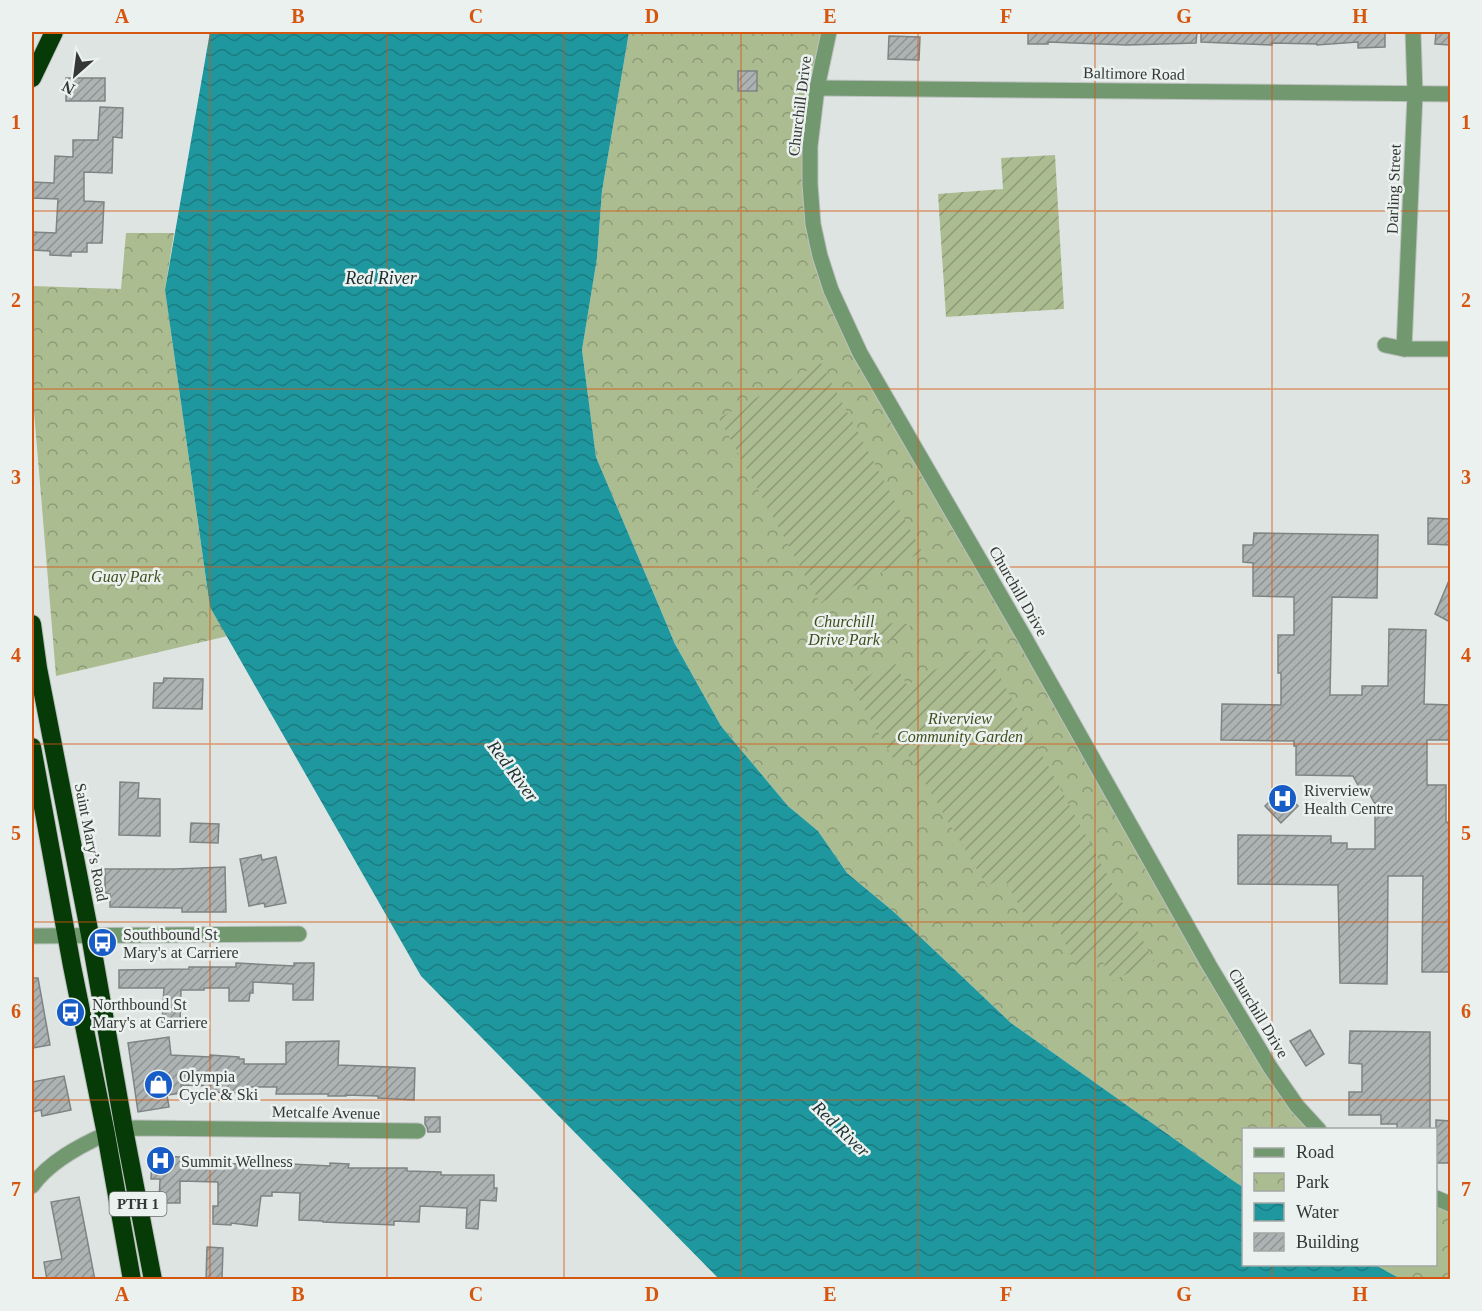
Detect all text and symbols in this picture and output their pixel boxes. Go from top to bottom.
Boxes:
text: A [115,5,130,27]
text: B [291,5,305,27]
text: C [469,5,483,27]
text: D [645,5,659,27]
text: E [823,5,837,27]
text: F [1000,5,1012,27]
text: G [1176,5,1192,27]
text: H [1352,5,1368,27]
north arrow [45,45,105,105]
street label: Churchill Drive [785,55,814,157]
street label: Baltimore Road [1083,64,1185,83]
text: N [59,77,77,98]
text: 1 [11,111,21,133]
text: 1 [1461,111,1471,133]
street label: Darling Street [1383,143,1405,234]
water label: Red River [344,268,418,288]
text: 2 [11,289,21,311]
text: 2 [1461,289,1471,311]
text: 3 [11,466,21,488]
text: 3 [1461,466,1471,488]
street label: Churchill Drive [986,543,1051,639]
park label: Guay Park [91,568,162,586]
park label: Churchill Drive Park [807,613,881,648]
text: 4 [11,644,21,666]
text: 4 [1461,644,1471,666]
park label: Riverview Community Garden [897,710,1023,746]
water label: Red River [483,736,543,806]
street label: Saint Mary’s Road [71,782,111,903]
place label: Riverview Health Centre [1304,782,1393,817]
hospital icon: Riverview Health Centre [1267,783,1299,815]
text: 5 [11,822,21,844]
text: 5 [1461,822,1471,844]
place label: Southbound St Mary's at Carriere [123,926,239,962]
bus stop icon: Southbound St Mary's at Carriere [86,927,118,959]
street label: Churchill Drive [1225,966,1292,1061]
place label: Northbound St Mary's at Carriere [92,996,208,1032]
bus stop icon: Northbound St Mary's at Carriere [55,997,87,1029]
text: 6 [11,1000,21,1022]
text: 6 [1461,1000,1471,1022]
place label: Olympia Cycle & Ski [179,1068,259,1104]
shop icon: Olympia Cycle & Ski [142,1069,174,1101]
water label: Red River [808,1096,874,1162]
street label: Metcalfe Avenue [272,1103,380,1122]
legend [1242,1128,1437,1266]
text: Road [1296,1142,1334,1162]
hospital icon: Summit Wellness [144,1145,176,1177]
place label: Summit Wellness [181,1153,293,1170]
text: Park [1296,1172,1329,1192]
text: 7 [11,1178,21,1200]
text: 7 [1461,1178,1471,1200]
road number: PTH 1 [110,1192,166,1216]
text: Water [1296,1202,1339,1222]
text: Building [1296,1232,1359,1252]
text: A [115,1283,130,1305]
text: B [291,1283,305,1305]
text: C [469,1283,483,1305]
text: D [645,1283,659,1305]
text: E [823,1283,837,1305]
text: F [1000,1283,1012,1305]
text: G [1176,1283,1192,1305]
text: H [1352,1283,1368,1305]

